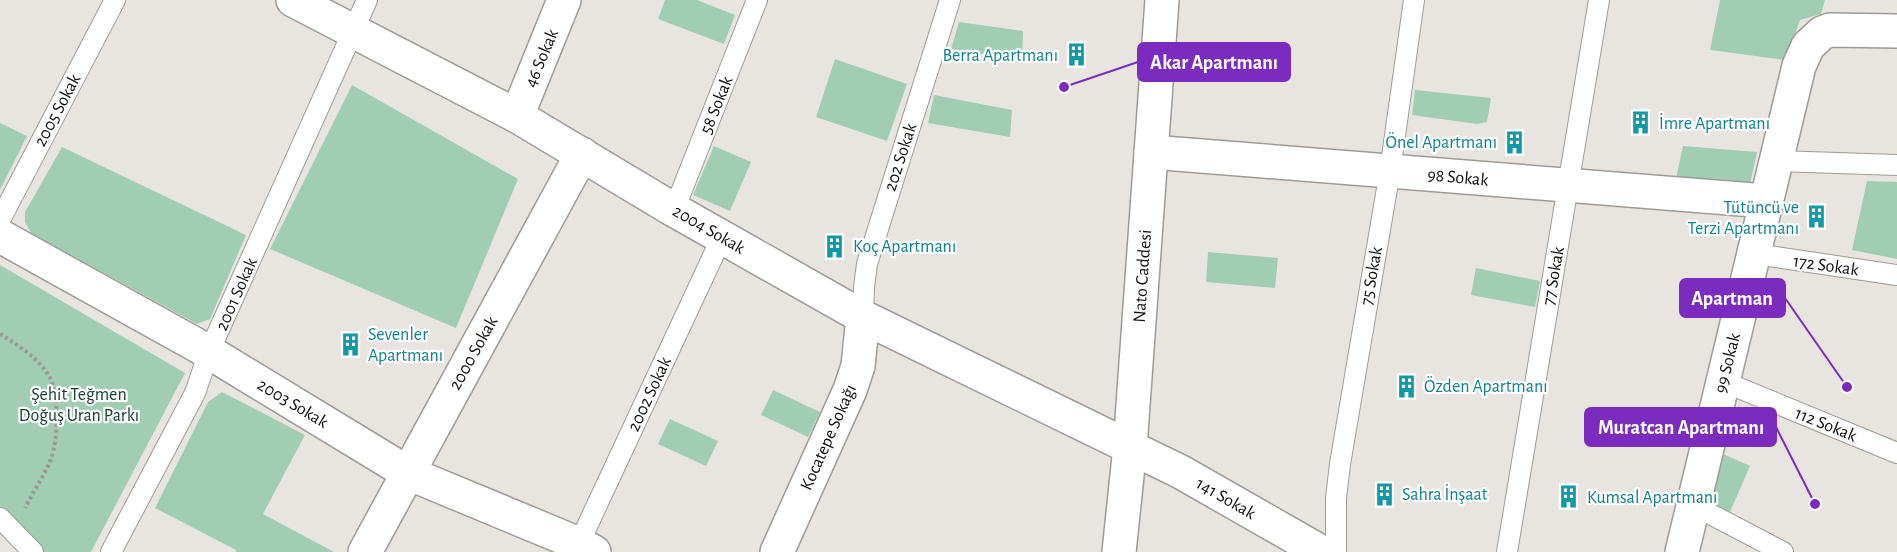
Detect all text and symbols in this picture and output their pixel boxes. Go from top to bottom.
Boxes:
street label: 46 Sokak [522,26,563,90]
building icon: Berra Apartmanı [1063,42,1089,68]
callout: Akar Apartmanı [1138,43,1290,81]
place label: Berra Apartmanı [942,47,1058,65]
text: Akar Apartmanı [1150,53,1278,73]
street label: 2005 Sokak [31,71,85,150]
street label: 58 Sokak [697,73,737,137]
building icon: İmre Apartmanı [1628,110,1654,136]
place label: İmre Apartmanı [1659,113,1770,133]
street label: 202 Sokak [882,120,921,193]
building icon: Önel Apartmanı [1502,129,1528,155]
place label: Önel Apartmanı [1385,132,1497,152]
street label: 98 Sokak [1427,166,1490,190]
place label: Tütüncü ve Terzi Apartmanı [1687,199,1799,238]
street label: 2004 Sokak [669,202,748,258]
building icon: Tütüncü ve Terzi Apartmanı [1804,204,1830,230]
street label: Nato Caddesi [1131,229,1155,323]
building icon: Koç Apartmanı [822,233,848,259]
place label: Koç Apartmanı [853,238,956,256]
street label: 75 Sokak [1358,245,1386,307]
street label: 77 Sokak [1540,245,1568,307]
street label: 172 Sokak [1792,252,1861,280]
street label: 2001 Sokak [213,255,261,334]
callout: Apartman [1680,279,1785,317]
text: Apartman [1691,289,1773,309]
street label: 2000 Sokak [446,313,502,393]
place label: Sevenler Apartmanı [368,326,443,365]
building icon: Sevenler Apartmanı [337,331,363,357]
street label: 99 Sokak [1712,331,1744,395]
street label: 2002 Sokak [625,354,675,434]
building icon: Özden Apartmanı [1393,373,1419,399]
street label: 2003 Sokak [254,376,332,432]
place label: Özden Apartmanı [1424,376,1548,396]
street label: Kocatepe Sokağı [798,382,860,493]
park label: Şehit Teğmen Doğuş Uran Parkı [19,386,139,425]
street label: 112 Sokak [1792,404,1860,446]
callout: Muratcan Apartmanı [1585,408,1776,446]
text: Muratcan Apartmanı [1598,418,1764,438]
street label: 141 Sokak [1193,475,1259,523]
building icon: Sahra İnşaat [1371,481,1397,507]
place label: Sahra İnşaat [1402,484,1488,504]
building icon: Kumsal Apartmanı [1556,484,1582,510]
place label: Kumsal Apartmanı [1587,489,1717,507]

